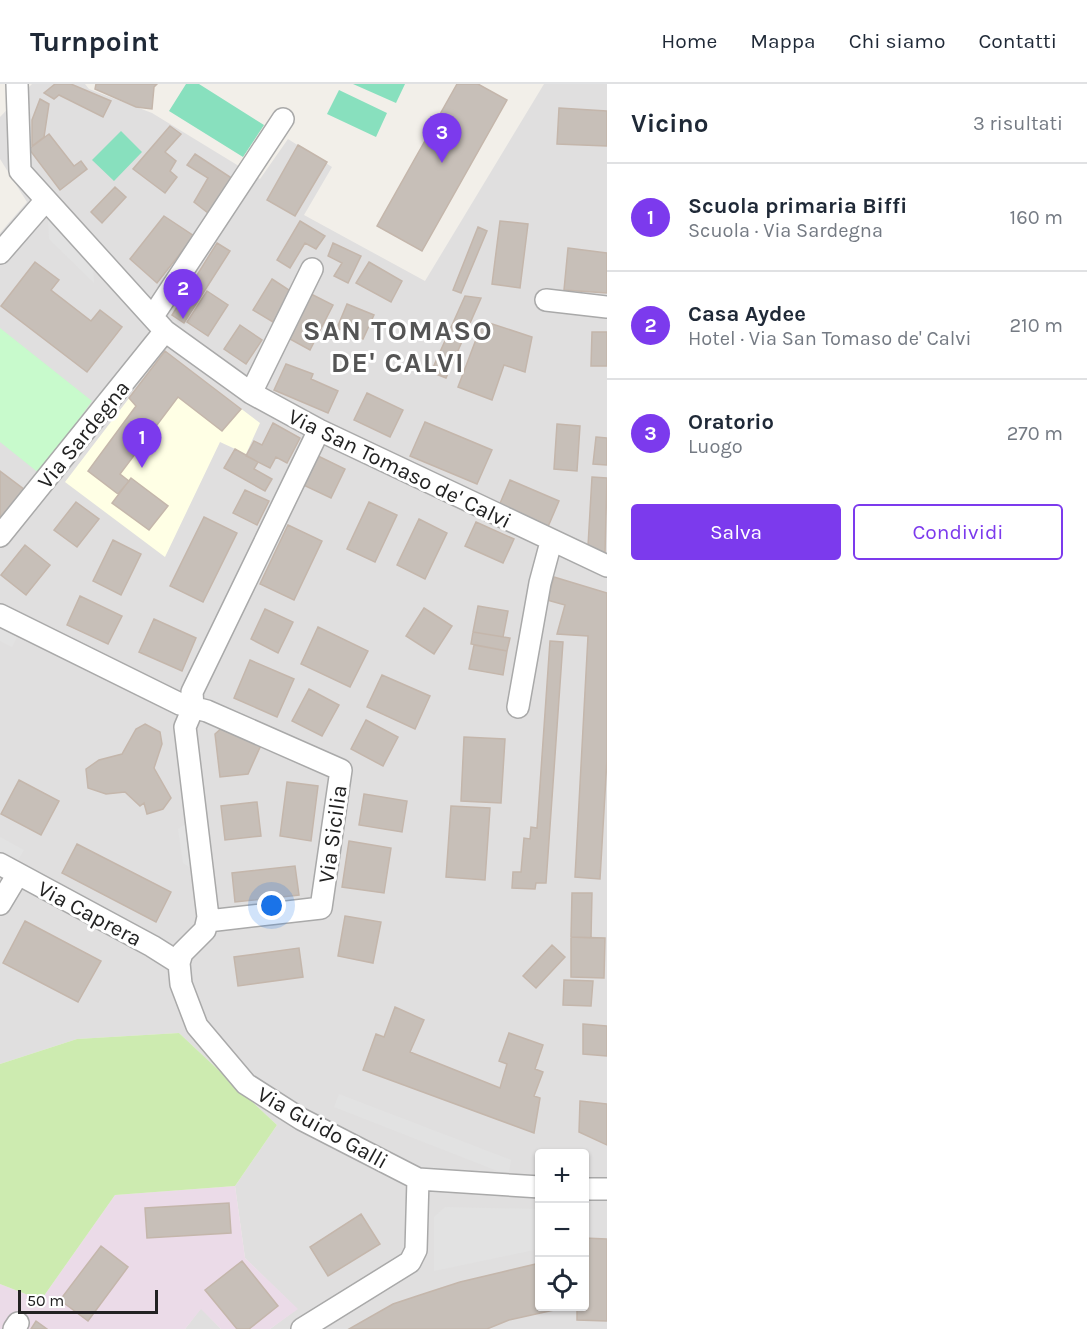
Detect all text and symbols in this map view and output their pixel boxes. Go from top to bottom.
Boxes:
text: Turnpoint [30,25,159,58]
text: Home [661,29,717,53]
text: Mappa [750,29,816,53]
text: Chi siamo [849,29,945,53]
text: Contatti [978,29,1057,53]
text: Vicino [631,108,708,139]
text: 3 risultati [973,112,1063,135]
pin: 3 [422,113,462,163]
text: Scuola primaria Biffi [688,193,907,219]
text: 1 [647,206,654,229]
text: 160 m [1010,206,1063,229]
text: Scuola · Via Sardegna [688,219,883,242]
pin: 2 [164,270,202,319]
text: Casa Aydee [688,301,806,327]
district label: SAN TOMASO DE' CALVI [303,314,493,379]
text: 2 [644,314,657,337]
text: 210 m [1009,314,1063,337]
text: Hotel · Via San Tomaso de' Calvi [688,327,971,350]
street label: Via Sardegna [32,375,135,494]
street label: Via San Tomaso de' Calvi [284,404,515,534]
text: Oratorio [688,409,774,435]
pin: 1 [122,418,162,468]
text: 3 [644,422,657,445]
text: 270 m [1007,422,1063,445]
text: Luogo [688,435,743,458]
button: Salva [631,504,841,560]
button: Condividi [853,504,1063,560]
street label: Via Sicilia [313,783,353,885]
street label: Via Caprera [33,876,146,952]
your location [257,891,286,920]
street label: Via Guido Galli [252,1081,393,1175]
map controls [535,1149,589,1311]
button: + [535,1149,589,1203]
button: − [535,1203,589,1257]
button: locate [535,1257,589,1311]
scale bar [18,1287,158,1314]
text: 50 m [27,1291,64,1310]

